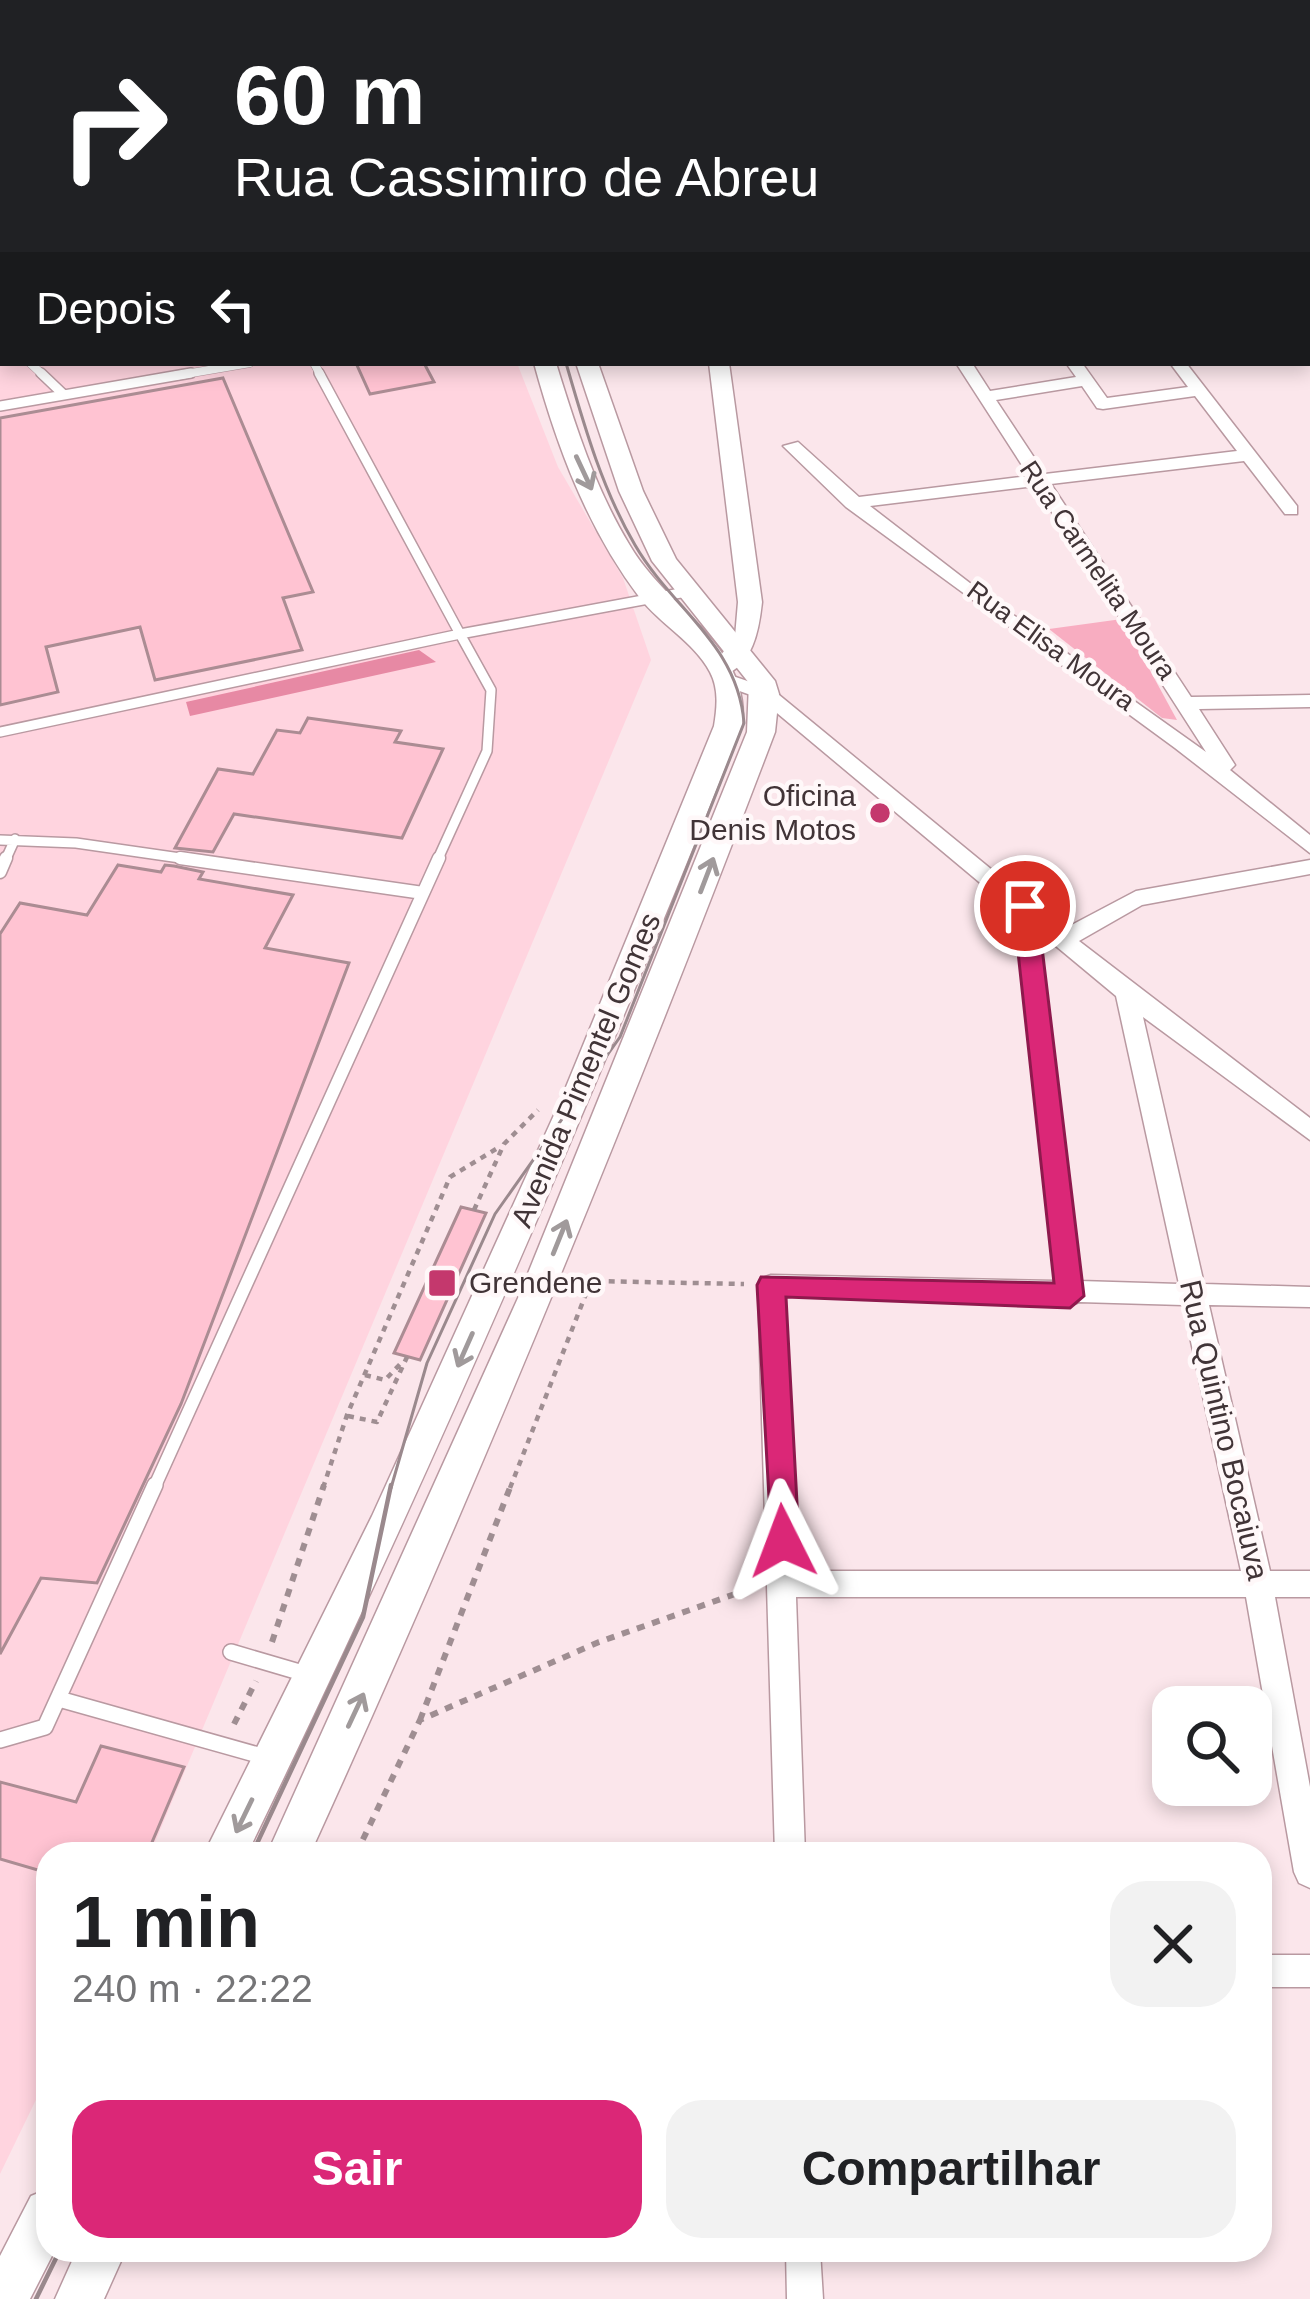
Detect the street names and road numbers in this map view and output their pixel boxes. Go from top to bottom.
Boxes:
street label: Rua Carmelita Moura [1014,455,1183,686]
street label: Rua Elisa Moura [961,575,1141,717]
street label: Avenida Pimentel Gomes [504,908,667,1232]
street label: Rua Quintino Bocaiuva [1174,1277,1275,1583]

